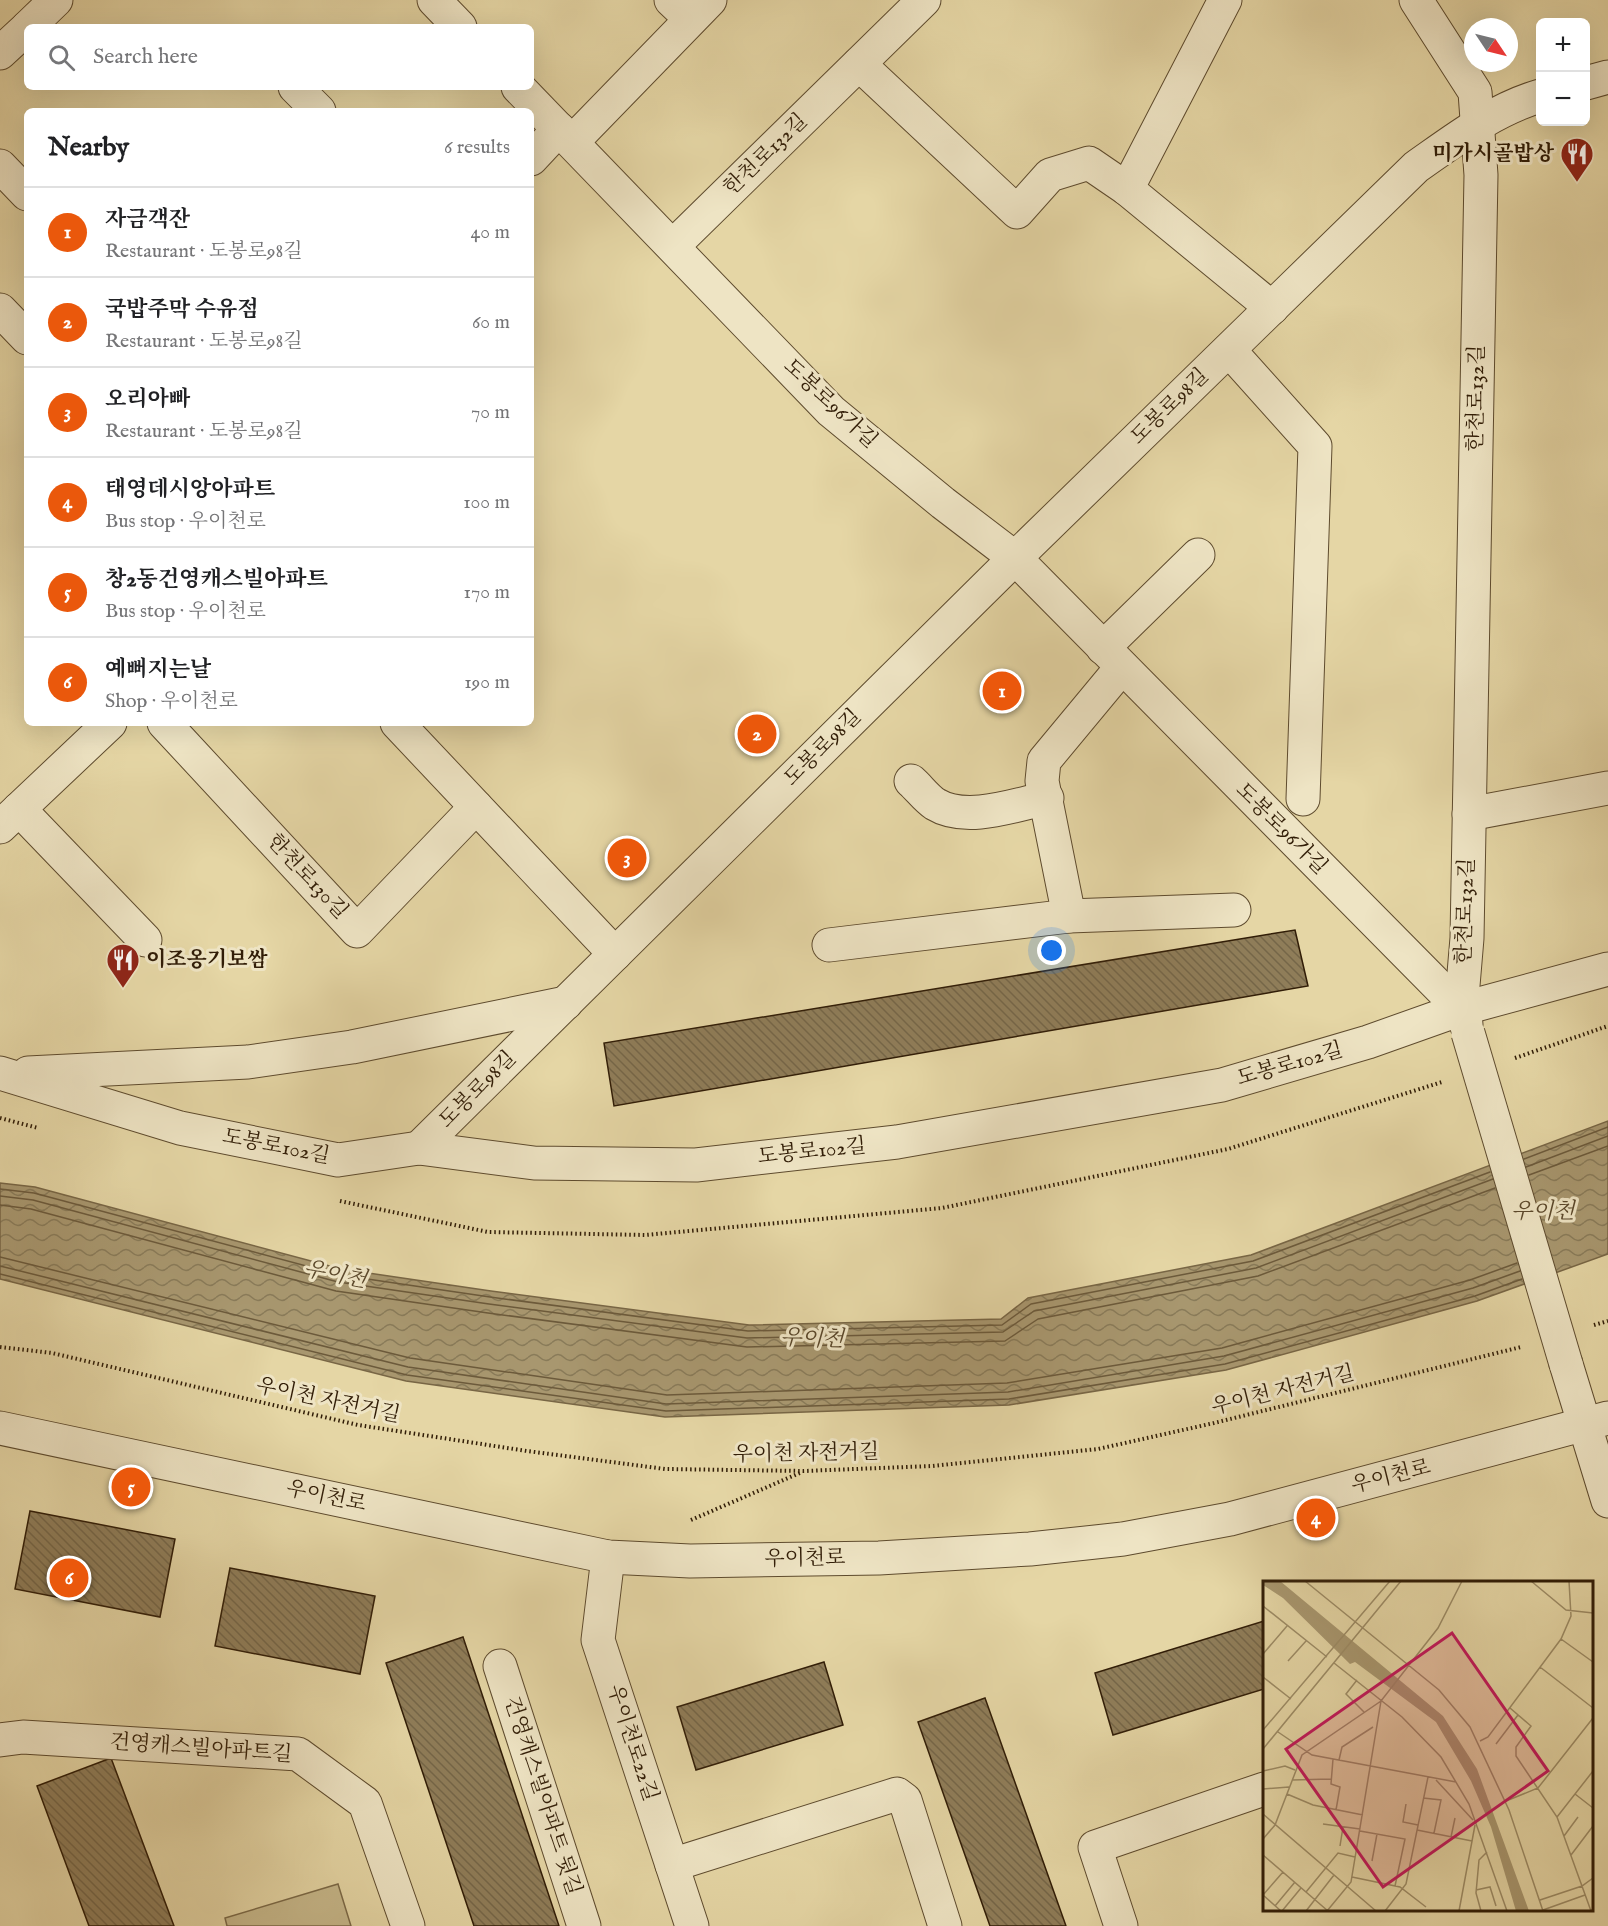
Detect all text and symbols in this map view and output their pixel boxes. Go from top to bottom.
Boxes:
north arrow [1464,18,1518,72]
map controls [1536,18,1590,126]
button: + [1536,18,1590,72]
search box [24,24,534,90]
icon: search [45,41,78,74]
text: Search here [93,43,198,71]
button: − [1536,72,1590,126]
street label: 한천로132길 [718,108,814,202]
text: Nearby [48,131,129,164]
text: 6 results [444,135,510,160]
restaurant icon: 미가시골밥상 [1559,136,1595,183]
place label: 미가시골밥상 [1432,141,1555,168]
text: 자금객잔 [105,206,190,234]
text: 1 [64,220,71,245]
text: 40 m [471,220,510,245]
text: Restaurant · 도봉로98길 [105,239,303,264]
text: 국밥주막 수유점 [105,296,259,324]
text: 2 [63,310,72,335]
text: 60 m [472,310,510,335]
text: Restaurant · 도봉로98길 [105,329,303,354]
street label: 한천로132길 [1463,344,1491,452]
street label: 도봉로96가길 [777,353,883,455]
street label: 도봉로98길 [1125,363,1215,451]
text: 오리아빠 [105,386,190,414]
text: 3 [64,400,71,425]
text: 70 m [471,400,510,425]
text: Restaurant · 도봉로98길 [105,419,303,444]
text: 태영데시앙아파트 [105,476,275,504]
text: 4 [63,490,72,515]
text: 100 m [463,490,510,515]
text: Bus stop · 우이천로 [105,509,266,534]
text: 창2동건영캐스빌아파트 [105,566,328,594]
text: 5 [64,580,71,605]
text: 170 m [464,580,510,605]
text: Bus stop · 우이천로 [105,599,266,624]
text: 예뻐지는날 [105,656,211,684]
pin: 1 [982,668,1022,714]
text: 6 [63,670,72,695]
text: 190 m [464,670,510,695]
text: Shop · 우이천로 [105,689,238,714]
street label: 도봉로98길 [779,704,867,792]
pin: 2 [738,712,777,756]
street label: 도봉로96가길 [1229,777,1333,881]
street label: 한천로130길 [261,829,353,925]
pin: 3 [608,836,646,880]
street label: 한천로132길 [1451,857,1481,965]
your location [1037,936,1066,965]
restaurant icon: 이조옹기보쌈 [105,942,141,989]
place label: 이조옹기보쌈 [146,947,268,974]
street label: 도봉로102길 [1234,1037,1346,1093]
street label: 도봉로98길 [434,1046,522,1134]
street label: 도봉로102길 [220,1123,332,1171]
street label: 도봉로102길 [756,1133,868,1171]
water label: 우이천 [1511,1198,1577,1226]
water label: 우이천 [301,1255,371,1295]
water label: 우이천 [780,1324,846,1354]
street label: 우이천 자전거길 [1209,1360,1357,1422]
street label: 우이천 자전거길 [253,1373,403,1429]
street label: 우이천 자전거길 [732,1439,880,1469]
street label: 우이천로 [1348,1454,1434,1500]
pin: 5 [112,1464,150,1510]
street label: 우이천로 [284,1475,368,1519]
pin: 4 [1296,1496,1336,1540]
street label: 우이천로 [764,1545,846,1573]
pin: 6 [50,1556,88,1600]
inset map [1263,1581,1593,1911]
street label: 우이천로22길 [600,1681,664,1805]
street label: 건영캐스빌아파트 뒷길 [497,1693,587,1899]
street label: 건영캐스빌아파트길 [109,1729,293,1769]

